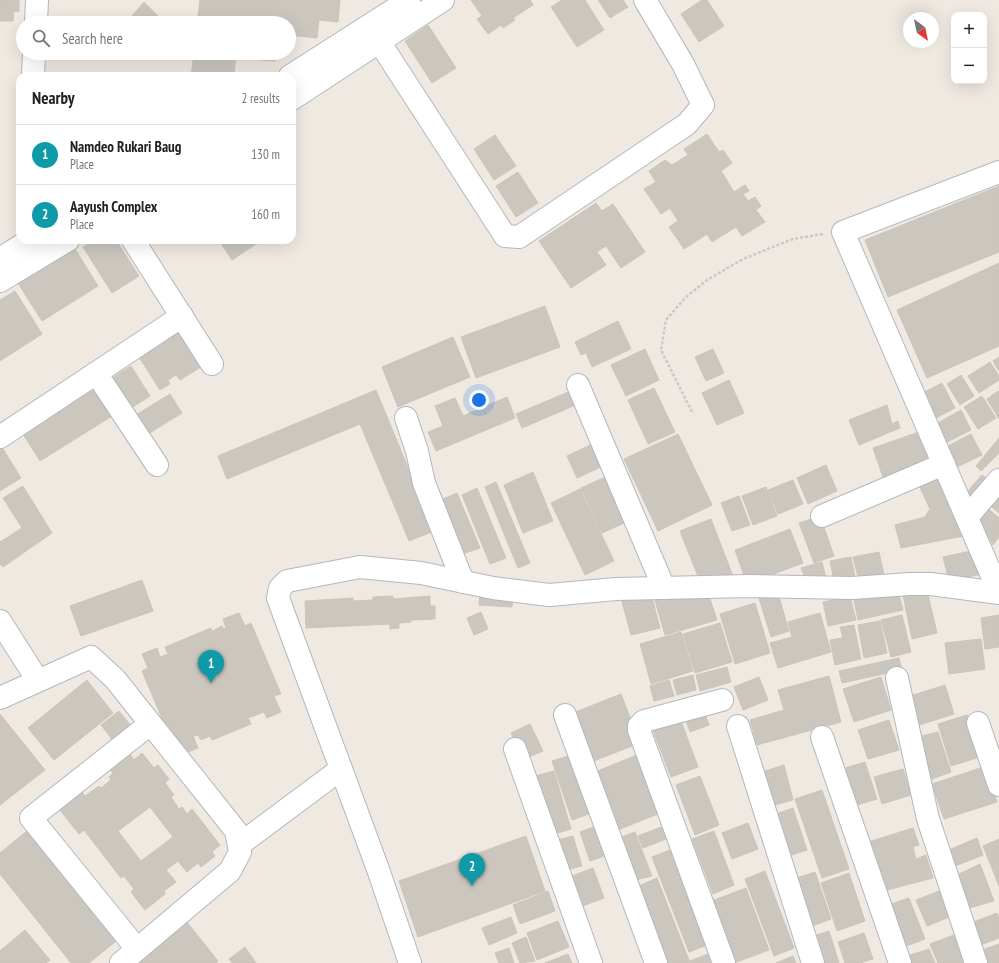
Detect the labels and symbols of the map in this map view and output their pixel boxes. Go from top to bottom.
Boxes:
north arrow [903,12,939,48]
your location [469,390,489,410]
pin: 1 [198,650,224,683]
pin: 2 [459,853,485,886]

